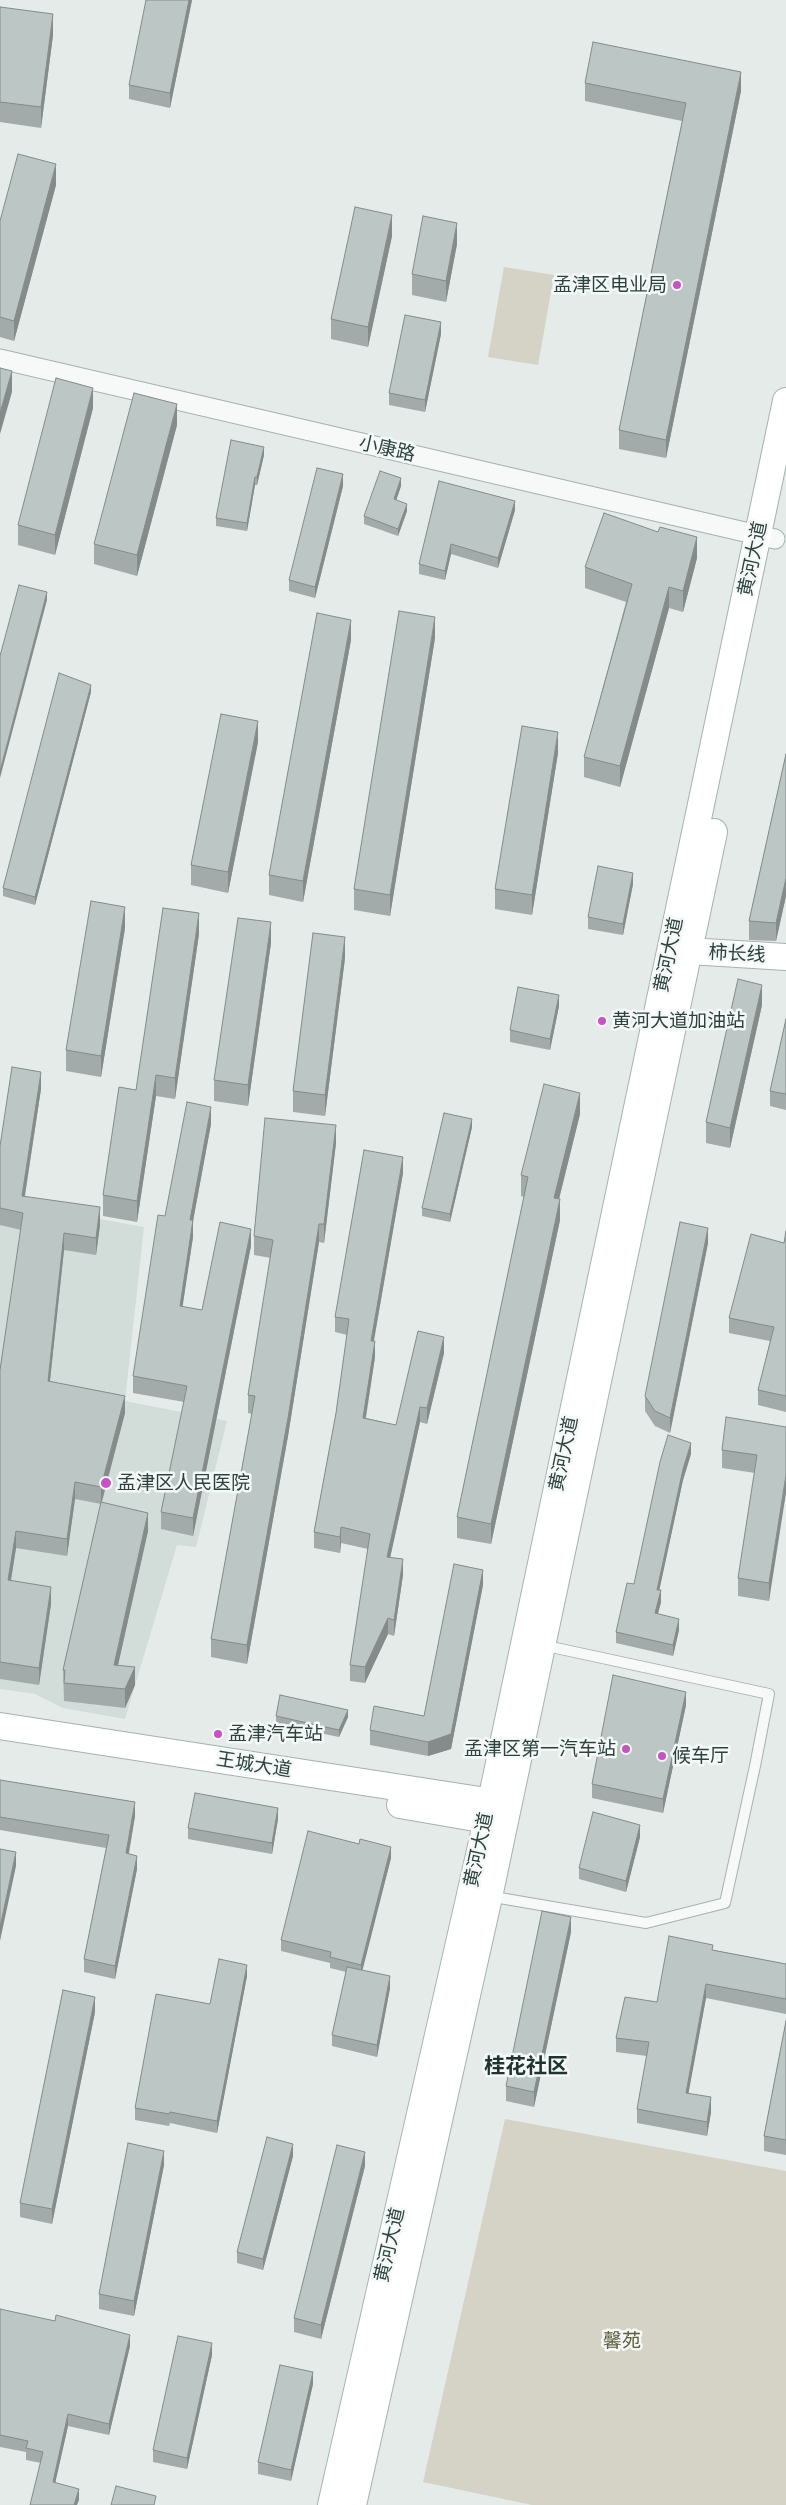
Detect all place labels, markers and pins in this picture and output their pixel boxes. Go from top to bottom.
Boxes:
place label: 孟津区电业局 [553,274,667,296]
marker: 孟津区电业局 [671,279,683,291]
place label: 黄河大道加油站 [612,1010,745,1032]
marker: 黄河大道加油站 [596,1015,608,1027]
place label: 孟津区人民医院 [117,1472,250,1494]
marker: 孟津区人民医院 [99,1476,113,1490]
place label: 孟津汽车站 [228,1723,323,1745]
marker: 孟津汽车站 [212,1728,224,1740]
place label: 孟津区第一汽车站 [464,1738,616,1760]
marker: 孟津区第一汽车站 [620,1743,632,1755]
place label: 候车厅 [672,1745,729,1767]
marker: 候车厅 [656,1750,668,1762]

